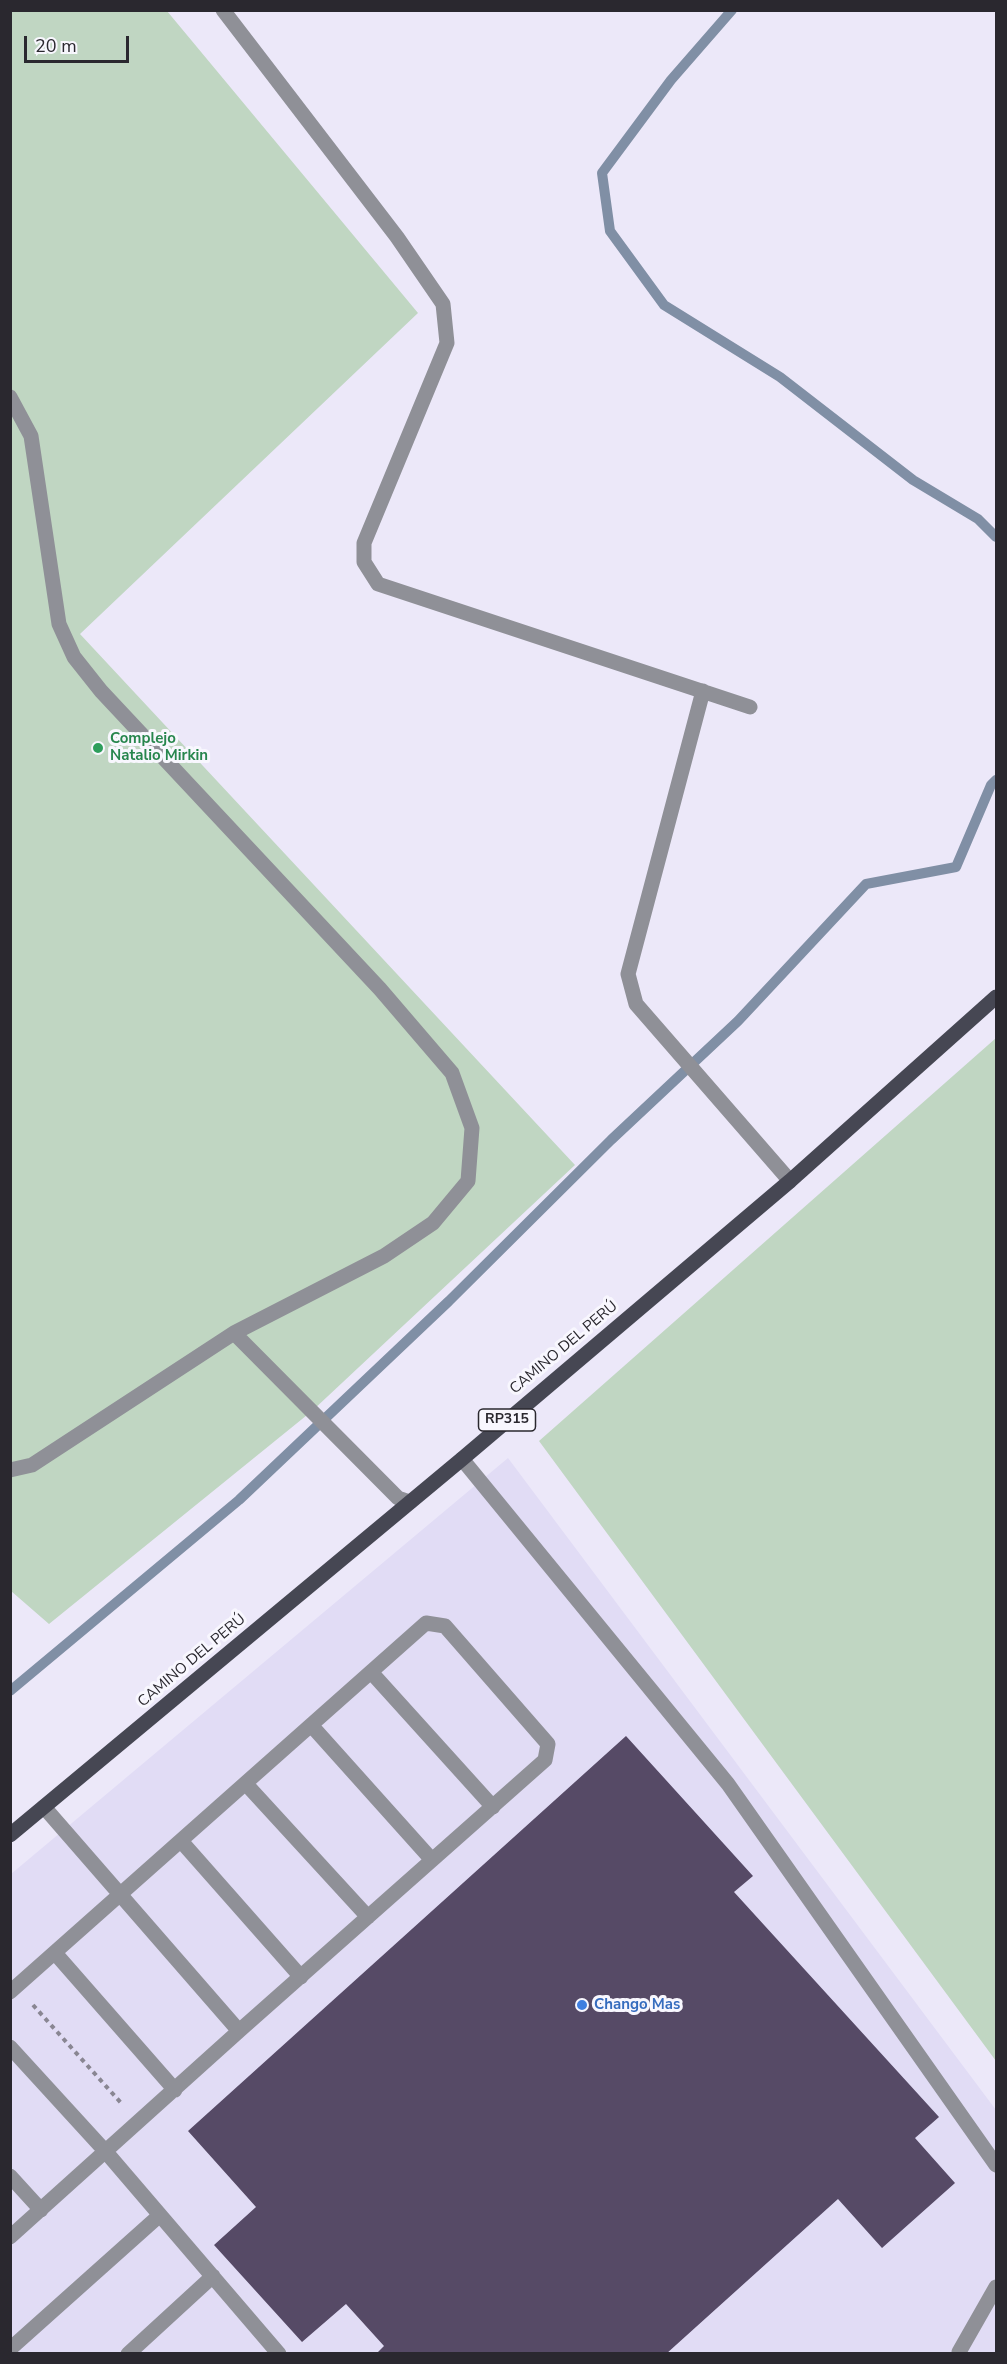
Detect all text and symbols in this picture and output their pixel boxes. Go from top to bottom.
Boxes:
scale bar [27,24,132,62]
text: 20 m [35,34,77,58]
place label: Complejo Natalio Mirkin [110,730,208,765]
marker: Complejo Natalio Mirkin [91,741,105,755]
street label: CAMINO DEL PERÚ [507,1298,621,1398]
road number: RP315 [478,1409,536,1431]
street label: CAMINO DEL PERÚ [135,1611,249,1711]
place label: Chango Mas [594,1996,680,2014]
marker: Chango Mas [575,1998,589,2012]

